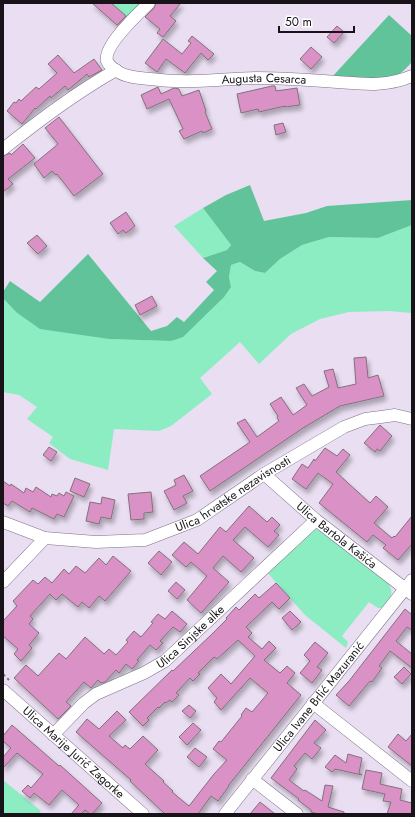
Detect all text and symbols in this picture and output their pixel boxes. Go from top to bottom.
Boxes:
scale bar [279,8,354,34]
text: 50 m [285,13,312,31]
street label: Augusta Cesarca [221,69,307,89]
street label: Ulica hrvatske nezavisnosti [173,451,294,537]
street label: Ulica Bartola Kašića [292,497,381,573]
street label: Ulica Sinjske alke [153,601,228,673]
street label: Ulica Ivane Brlić Mazuranić [269,637,369,756]
street label: Ulica Marije Jurić Zagorke [18,702,128,803]

